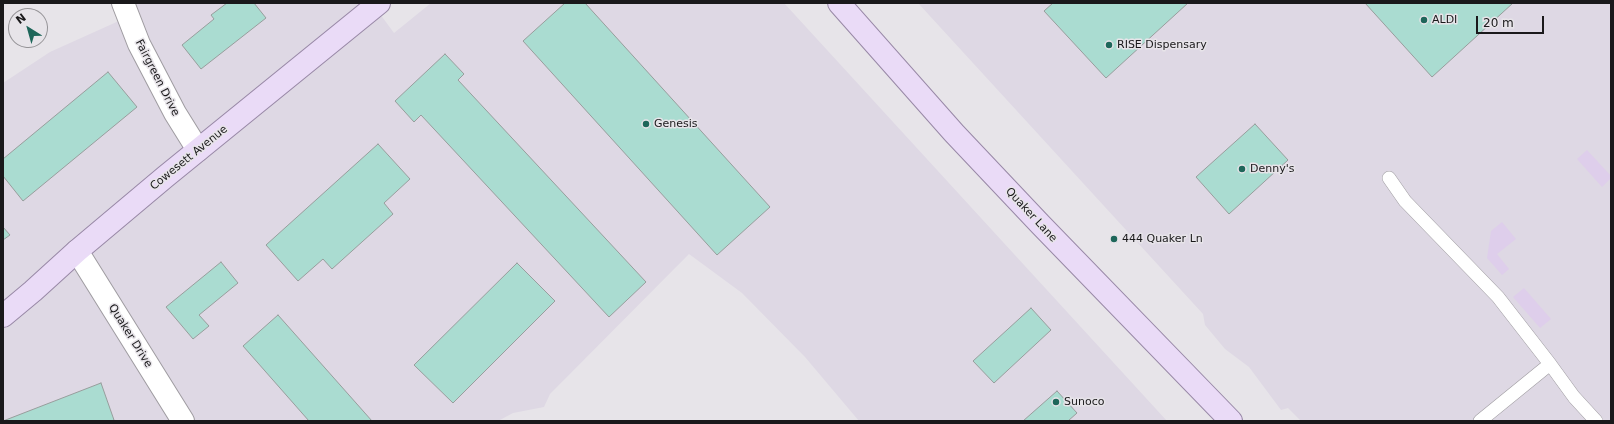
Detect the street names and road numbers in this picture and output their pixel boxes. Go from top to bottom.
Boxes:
street label: Fairgreen Drive [132,38,182,118]
street label: Cowesett Avenue [148,123,230,193]
street label: Quaker Lane [1002,185,1060,245]
street label: Quaker Drive [105,302,155,370]

